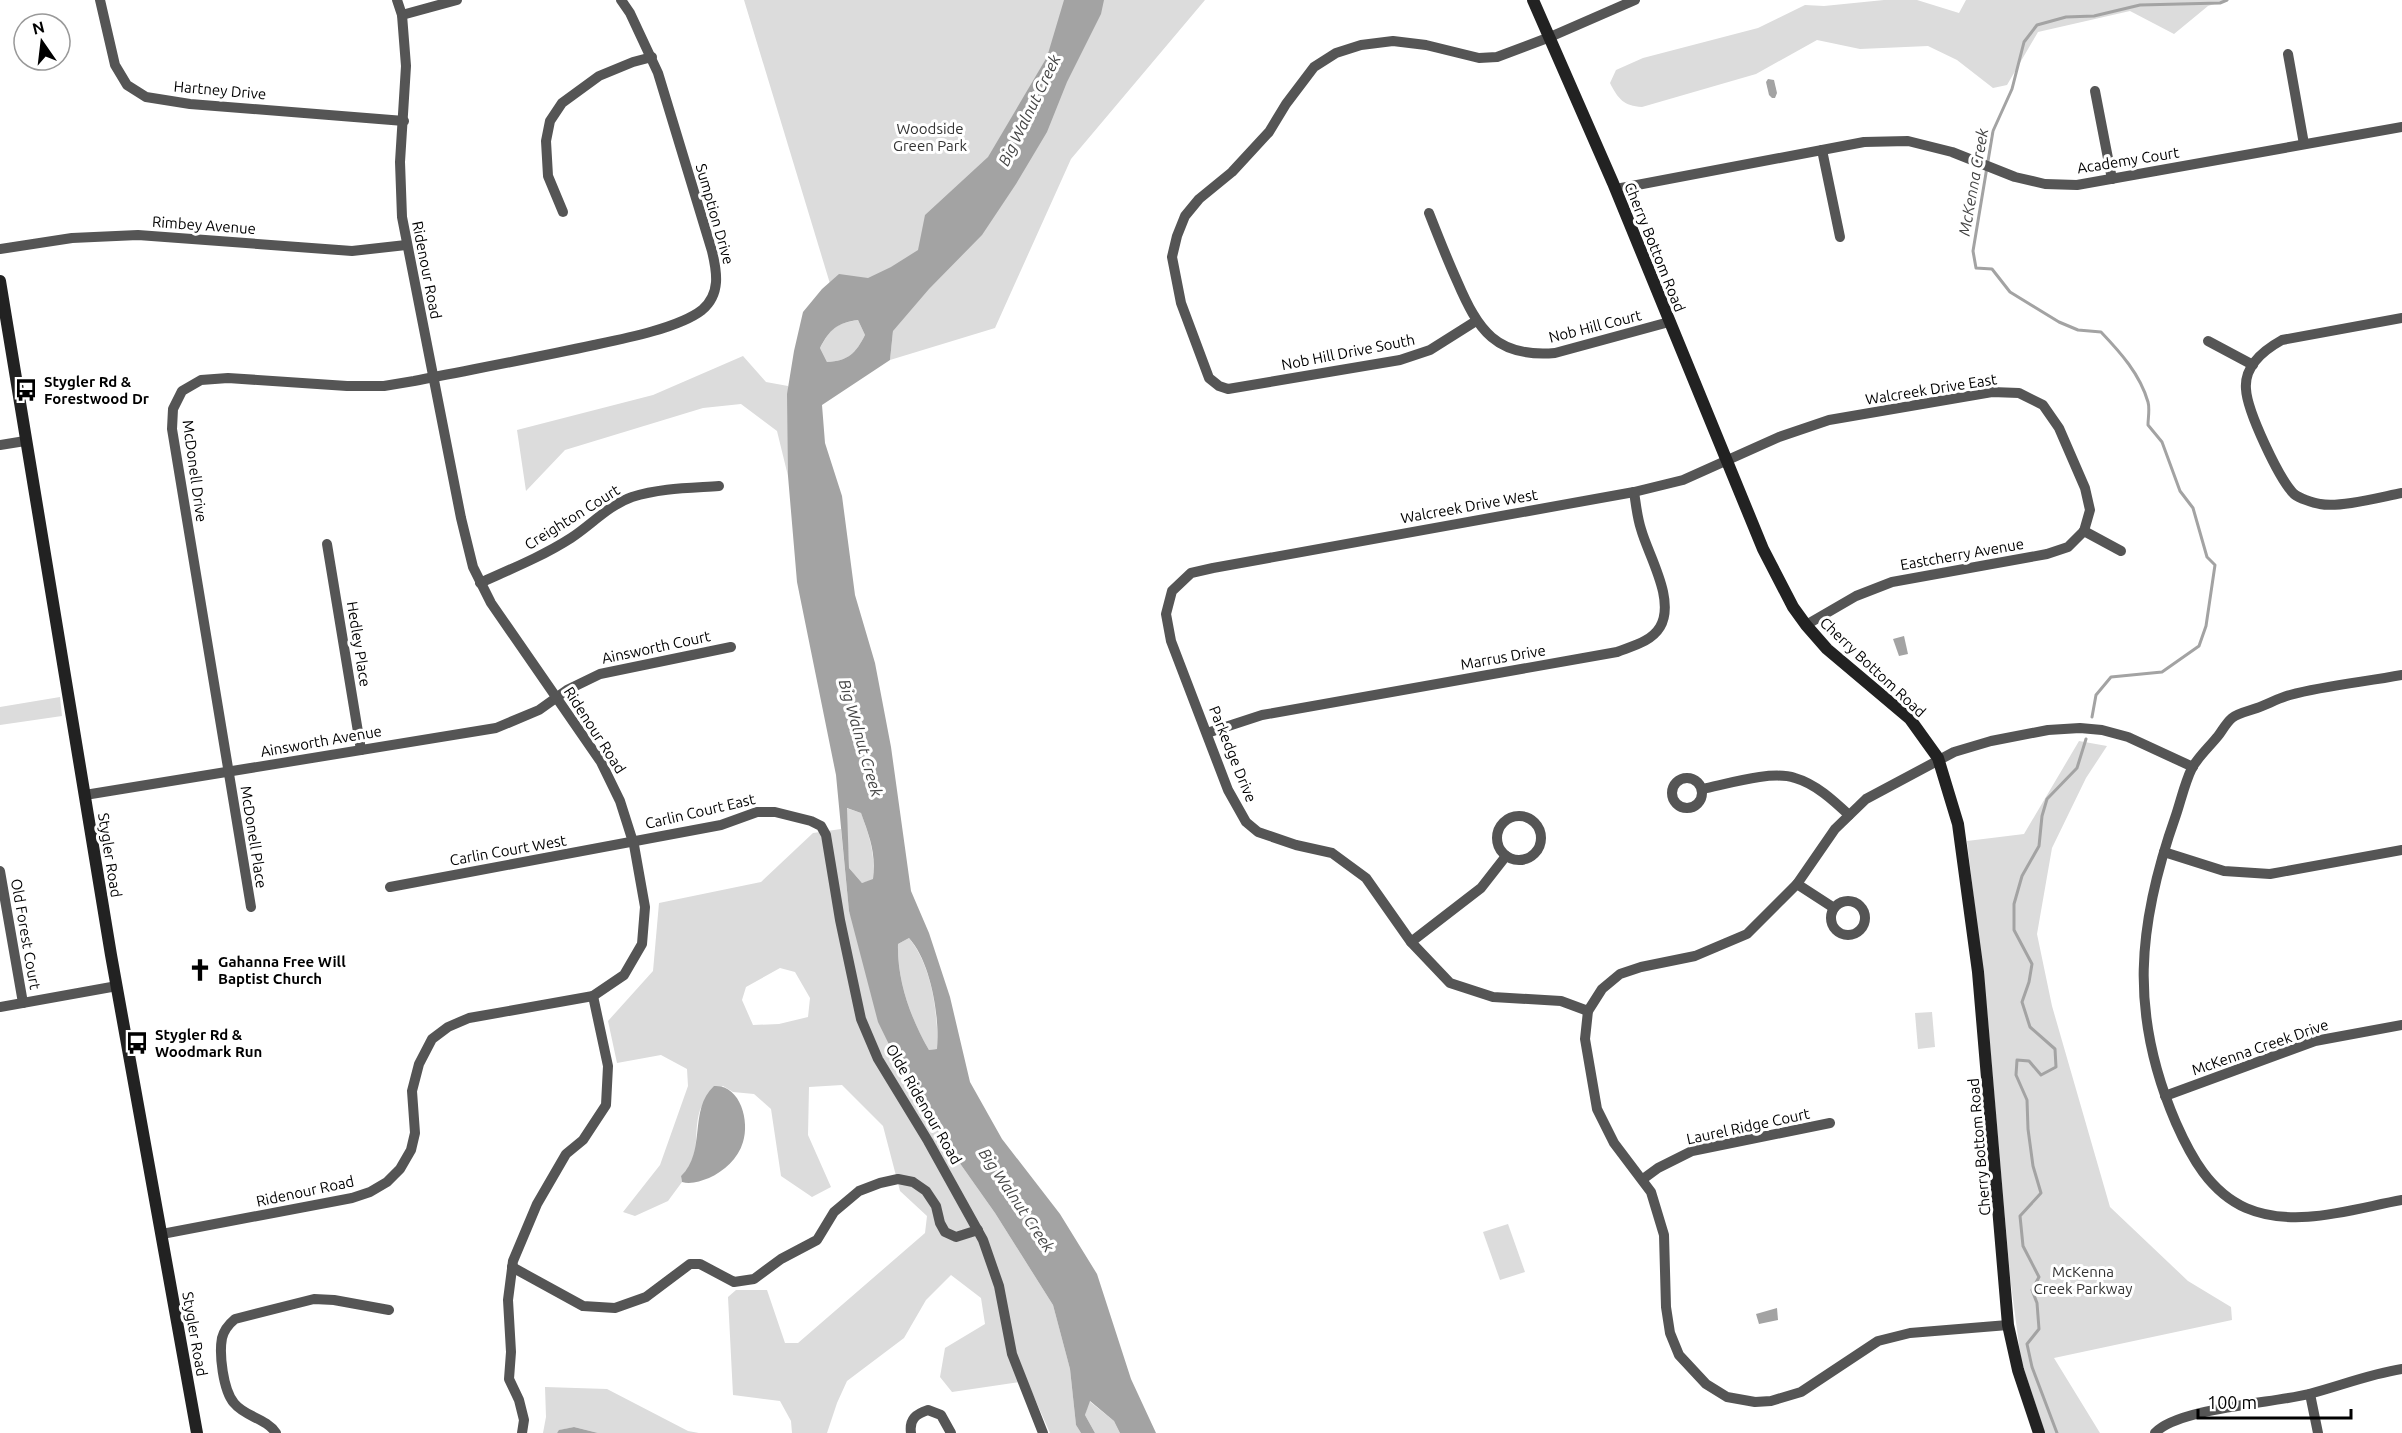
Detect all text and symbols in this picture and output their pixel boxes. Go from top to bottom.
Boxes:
north arrow [12,12,72,72]
text: N [30,17,46,38]
water label: Big Walnut Creek [994,51,1064,168]
street label: Hartney Drive [173,77,267,103]
park label: Woodside Green Park [893,120,967,154]
water label: McKenna Creek [1955,126,1991,237]
street label: Academy Court [2076,144,2180,176]
street label: Sumption Drive [693,162,737,266]
street label: Cherry Bottom Road [1621,180,1689,314]
street label: Rimbey Avenue [151,213,257,237]
street label: Ridenour Road [409,219,445,321]
street label: Nob Hill Court [1547,306,1643,346]
street label: Nob Hill Drive South [1280,331,1416,373]
street label: Walcreek Drive East [1864,370,1998,408]
place label: Stygler Rd & Forestwood Dr [44,373,150,407]
bus stop icon: Stygler Rd & Forestwood Dr [13,377,39,403]
street label: McDonell Drive [179,419,211,523]
street label: Creighton Court [521,481,623,553]
street label: Walcreek Drive West [1399,486,1539,526]
street label: Eastcherry Avenue [1899,535,2025,573]
street label: Hedley Place [344,600,374,688]
street label: Cherry Bottom Road [1817,614,1929,720]
street label: Ainsworth Court [600,627,712,667]
street label: Marrus Drive [1459,641,1547,673]
water label: Big Walnut Creek [836,677,887,800]
street label: Ridenour Road [561,684,629,776]
street label: Parkedge Drive [1206,703,1260,805]
street label: Ainsworth Avenue [259,722,383,760]
street label: McDonell Place [238,785,270,889]
street label: Carlin Court East [643,790,757,832]
street label: Stygler Road [95,811,125,899]
street label: Carlin Court West [448,831,568,869]
street label: Old Forest Court [8,877,44,991]
place label: Gahanna Free Will Baptist Church [218,953,346,987]
church icon: Gahanna Free Will Baptist Church [187,957,213,983]
street label: McKenna Creek Drive [2189,1016,2331,1078]
place label: Stygler Rd & Woodmark Run [155,1026,262,1060]
bus stop icon: Stygler Rd & Woodmark Run [124,1030,150,1056]
street label: Olde Ridenour Road [883,1041,965,1167]
street label: Cherry Bottom Road [1965,1077,1993,1217]
street label: Laurel Ridge Court [1685,1105,1811,1147]
water label: Big Walnut Creek [976,1145,1059,1256]
street label: Ridenour Road [254,1172,356,1210]
park label: McKenna Creek Parkway [2034,1263,2132,1297]
street label: Stygler Road [179,1290,211,1378]
scale bar [2198,1382,2351,1420]
text: 100 m [2207,1392,2257,1412]

